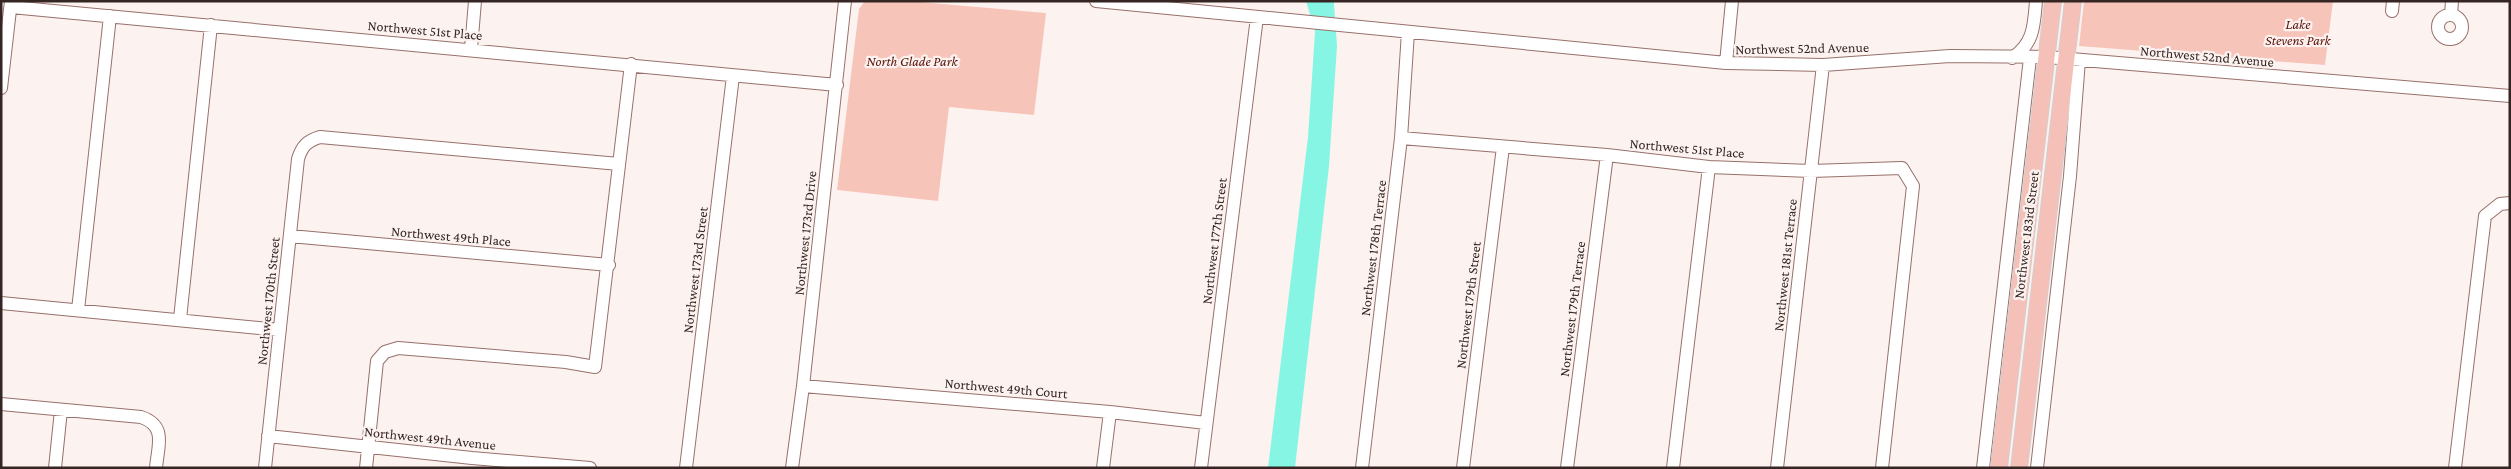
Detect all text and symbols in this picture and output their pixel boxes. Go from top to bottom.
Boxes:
park label: Lake Stevens Park [2265,16,2332,48]
street label: Northwest 51st Place [367,17,483,43]
street label: Northwest 52nd Avenue [1735,39,1869,57]
street label: Northwest 52nd Avenue [2140,42,2274,70]
park label: North Glade Park [866,53,958,69]
street label: Northwest 51st Place [1629,135,1745,161]
street label: Northwest 173rd Drive [791,170,819,296]
street label: Northwest 183rd Street [2010,170,2042,300]
street label: Northwest 177th Street [1198,176,1230,305]
street label: Northwest 178th Terrace [1357,179,1389,317]
street label: Northwest 181st Terrace [1770,198,1800,332]
street label: Northwest 173rd Street [679,205,711,334]
street label: Northwest 49th Place [390,223,512,249]
street label: Northwest 170th Street [253,236,283,366]
street label: Northwest 179th Street [1452,240,1484,370]
street label: Northwest 179th Terrace [1556,240,1588,378]
street label: Northwest 49th Court [944,375,1068,401]
street label: Northwest 49th Avenue [363,423,497,453]

